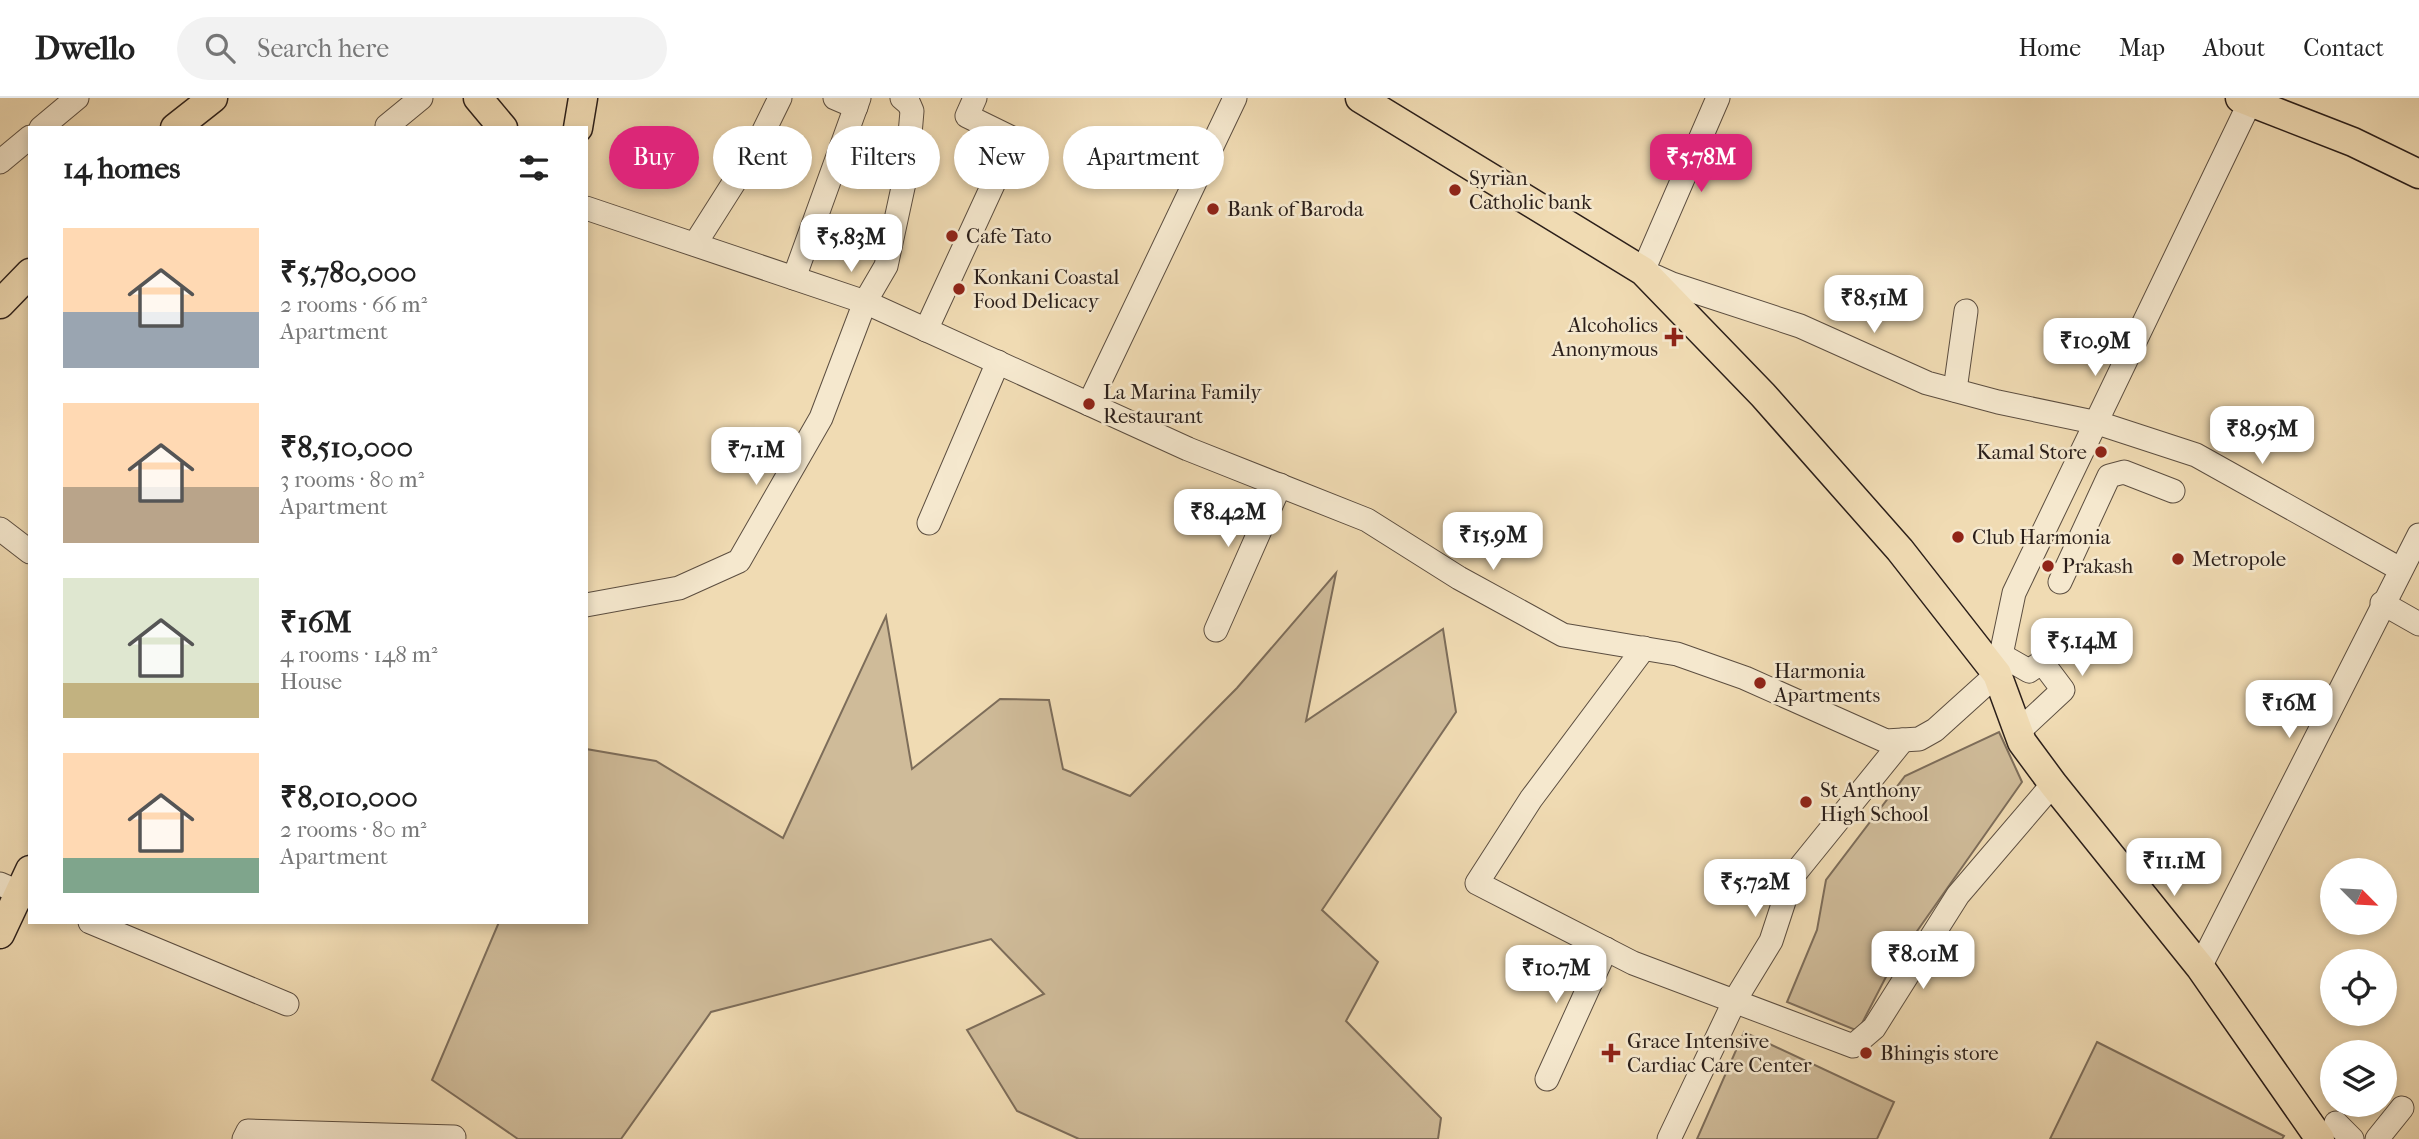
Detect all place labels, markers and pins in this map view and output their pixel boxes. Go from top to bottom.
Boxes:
pin: ₹5.78M [1644,134,1758,194]
place label: Syrian Catholic bank [1469,166,1592,214]
marker: Syrian Catholic bank [1447,182,1463,198]
place label: Bank of Baroda [1227,197,1364,221]
marker: Bank of Baroda [1205,201,1221,217]
pin: ₹5.83M [794,214,908,274]
place label: Cafe Tato [966,224,1052,248]
marker: Cafe Tato [944,228,960,244]
place label: Konkani Coastal Food Delicacy [973,265,1119,313]
pin: ₹8.51M [1817,275,1931,335]
marker: Konkani Coastal Food Delicacy [951,281,967,297]
place label: Alcoholics Anonymous [1551,313,1658,361]
pin: ₹10.9M [2038,318,2152,378]
marker: Alcoholics Anonymous [1664,327,1684,347]
place label: La Marina Family Restaurant [1103,380,1262,428]
marker: La Marina Family Restaurant [1081,396,1097,412]
pin: ₹8.95M [2205,406,2319,466]
pin: ₹7.1M [707,428,805,487]
place label: Kamal Store [1976,440,2087,464]
marker: Kamal Store [2093,444,2109,460]
pin: ₹8.42M [1171,490,1285,549]
pin: ₹15.9M [1436,512,1550,572]
place label: Club Harmonia [1972,525,2111,549]
marker: Club Harmonia [1950,529,1966,545]
place label: Metropole [2192,547,2286,571]
marker: Metropole [2170,551,2186,567]
place label: Prakash [2062,554,2133,578]
marker: Prakash [2040,558,2056,574]
pin: ₹5.14M [2025,618,2139,678]
place label: Harmonia Apartments [1773,659,1881,707]
marker: Harmonia Apartments [1752,675,1768,691]
pin: ₹16M [2248,680,2330,740]
place label: St Anthony High School [1820,778,1929,826]
marker: St Anthony High School [1798,794,1814,810]
pin: ₹11.1M [2117,838,2231,898]
pin: ₹5.72M [1698,860,1812,919]
pin: ₹8.01M [1866,932,1980,991]
pin: ₹10.7M [1499,946,1613,1005]
place label: Grace Intensive Cardiac Care Center [1627,1029,1812,1077]
place label: Bhingis store [1880,1041,1999,1065]
marker: Grace Intensive Cardiac Care Center [1601,1043,1621,1063]
marker: Bhingis store [1858,1045,1874,1061]

